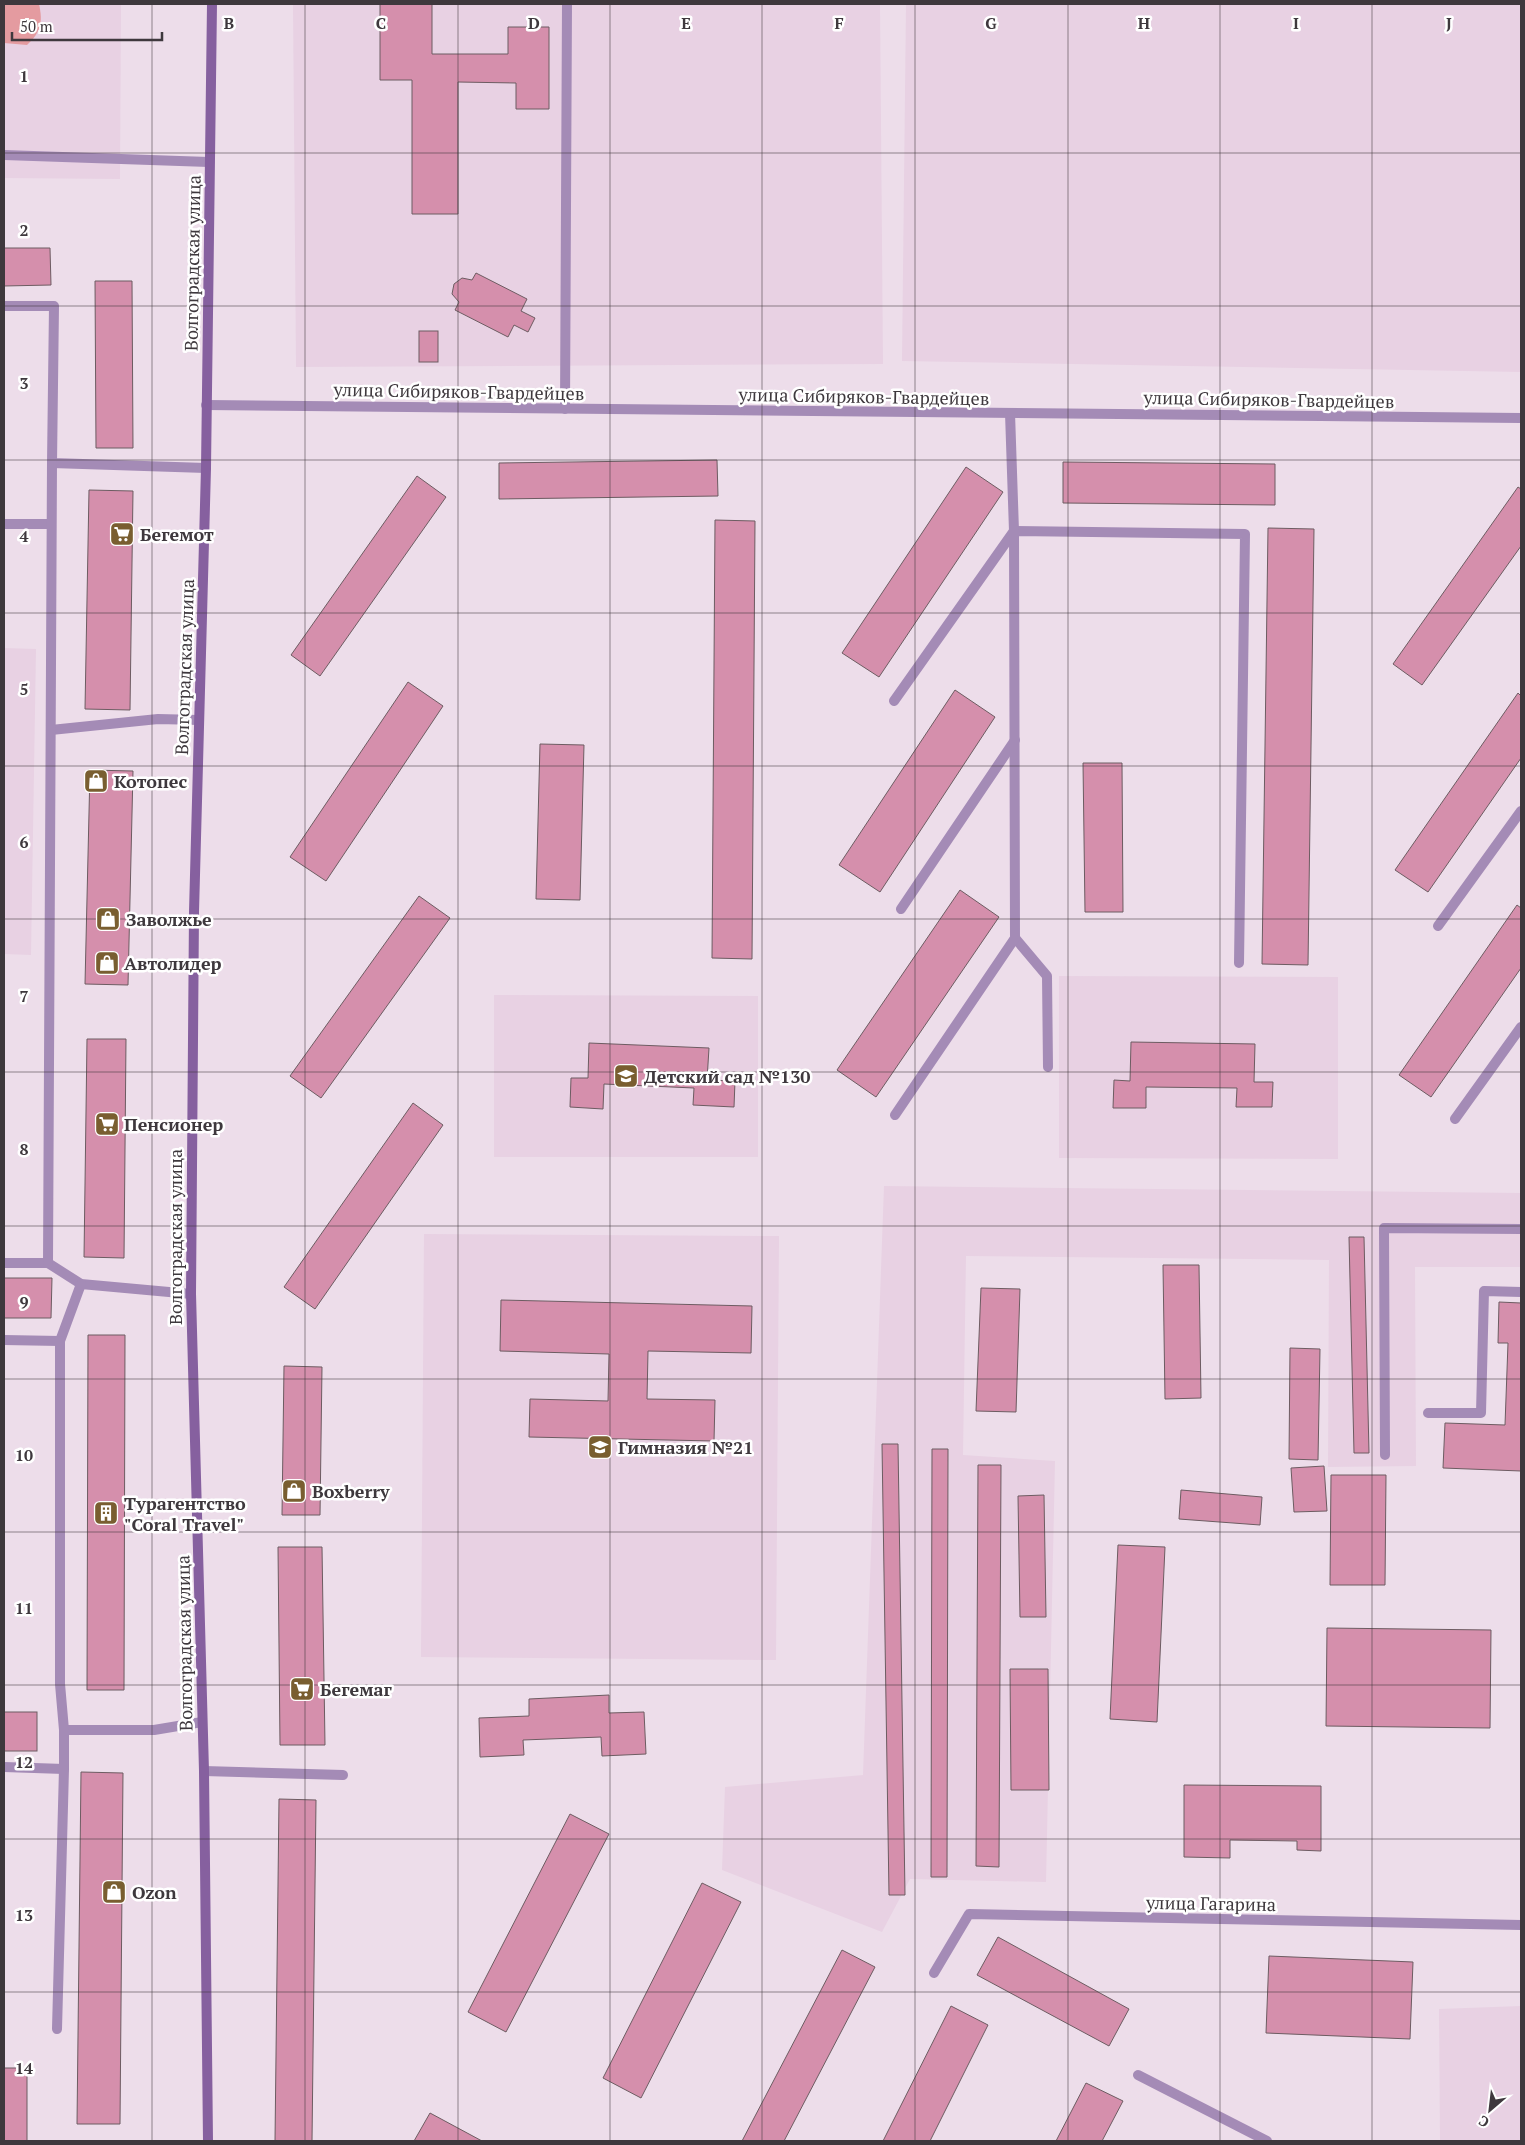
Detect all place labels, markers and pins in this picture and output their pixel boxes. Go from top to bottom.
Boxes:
supermarket icon: Бегемот [109,521,135,547]
place label: Бегемот [140,522,214,546]
shop icon: Котопес [83,768,109,794]
place label: Котопес [114,769,187,793]
shop icon: Заволжье [95,906,121,932]
place label: Заволжье [126,907,212,931]
shop icon: Автолидер [94,950,120,976]
place label: Автолидер [124,951,222,975]
school or university icon: Детский сад №130 [613,1063,639,1089]
place label: Детский сад №130 [644,1064,810,1088]
supermarket icon: Пенсионер [94,1111,120,1137]
place label: Пенсионер [124,1112,223,1136]
school or university icon: Гимназия №21 [587,1434,613,1460]
place label: Гимназия №21 [618,1435,753,1459]
shop icon: Boxberry [281,1478,307,1504]
place label: Boxberry [312,1479,390,1503]
place label: Турагентство "Coral Travel" [124,1491,246,1536]
building icon: Турагентство "Coral Travel" [93,1500,119,1526]
supermarket icon: Бегемаг [289,1676,315,1702]
place label: Бегемаг [320,1677,393,1701]
shop icon: Ozon [101,1879,127,1905]
place label: Ozon [132,1880,177,1904]

